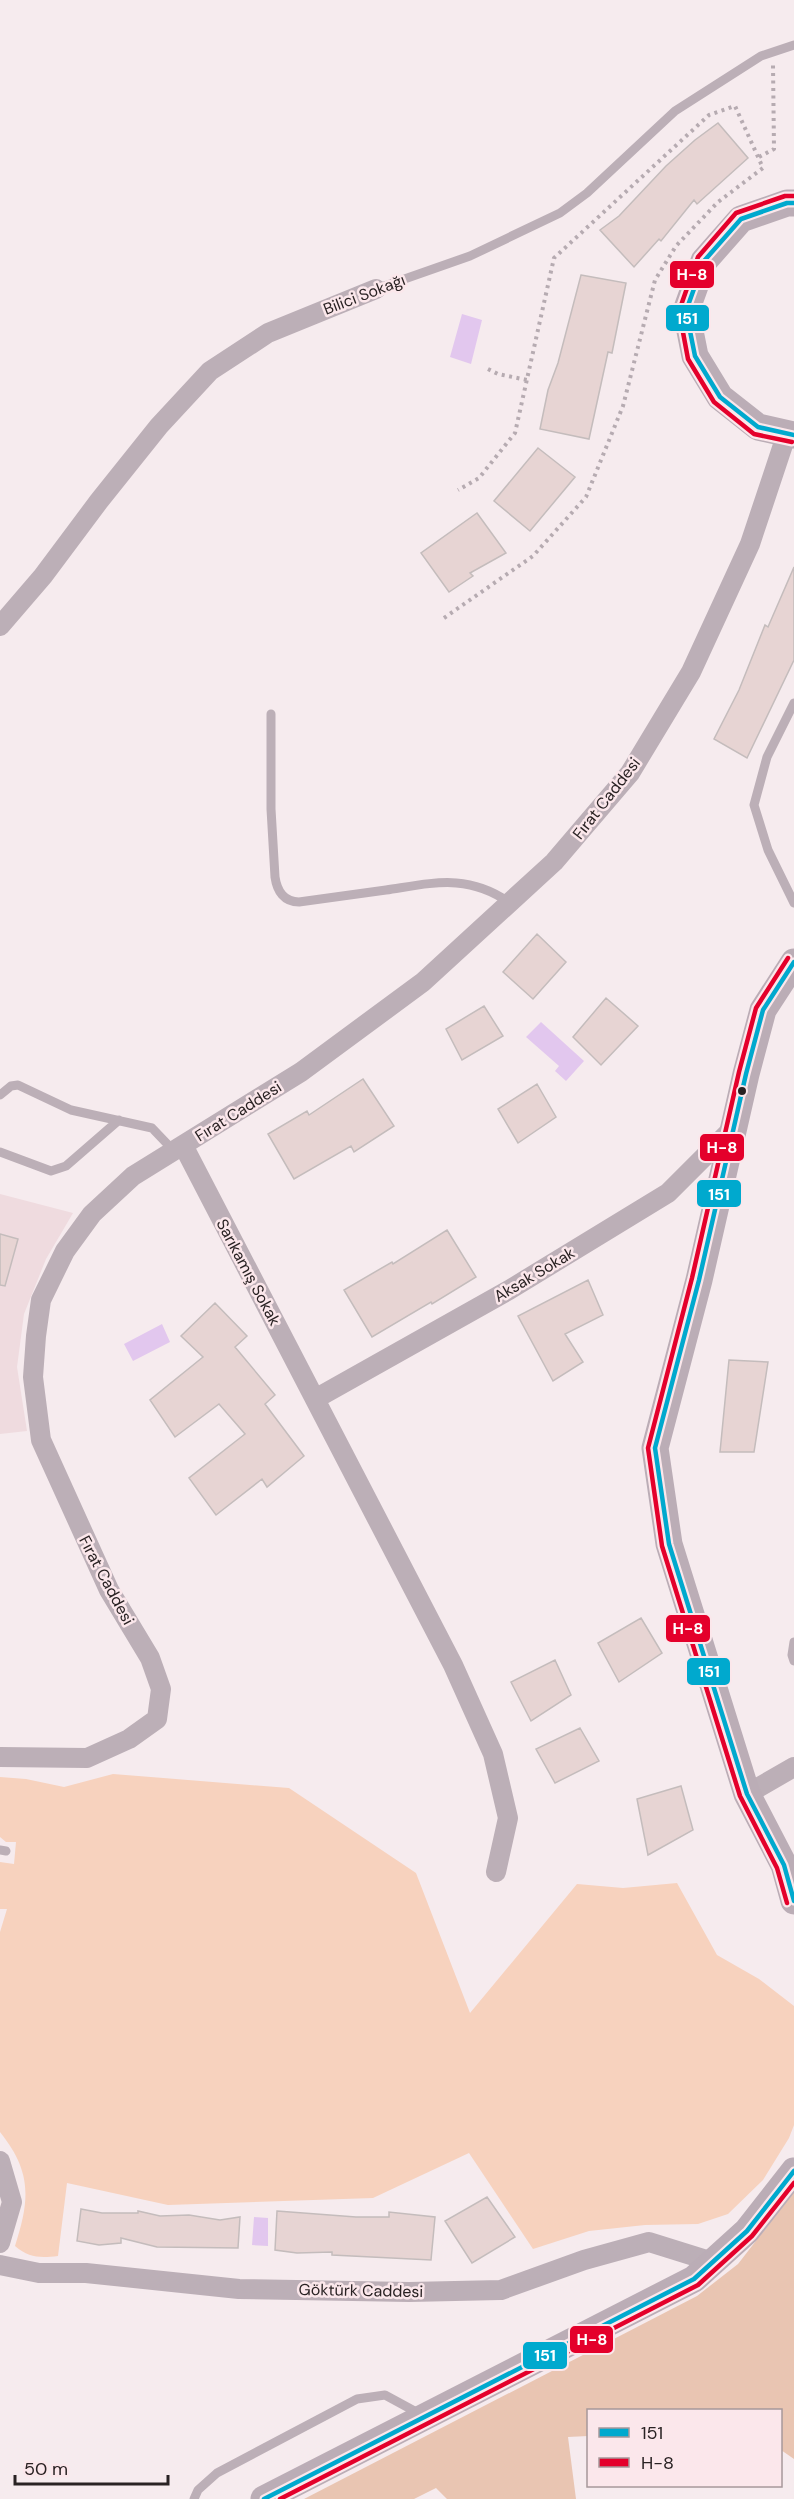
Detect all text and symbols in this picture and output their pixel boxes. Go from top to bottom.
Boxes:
line badge: H-8 [669,260,715,289]
text: H-8 [677,264,707,285]
street label: Bilici Sokağı [320,269,408,320]
line badge: 151 [665,304,710,332]
text: 151 [676,308,698,329]
street label: Fırat Caddesi [568,753,645,843]
street label: Fırat Caddesi [191,1076,285,1146]
unlabelled marker [736,1085,748,1097]
line badge: H-8 [699,1133,745,1162]
text: H-8 [707,1137,737,1158]
line badge: 151 [696,1179,742,1208]
text: 151 [708,1184,730,1205]
street label: Sarıkamış Sokak [212,1215,285,1329]
street label: Aksak Sokak [490,1242,579,1307]
street label: Fırat Caddesi [74,1532,139,1629]
line badge: H-8 [665,1614,711,1643]
text: H-8 [673,1618,703,1639]
line badge: 151 [686,1657,731,1686]
text: 151 [698,1661,720,1682]
street label: Göktürk Caddesi [299,2279,423,2302]
line badge: H-8 [569,2325,614,2354]
text: H-8 [577,2329,607,2350]
line badge: 151 [522,2341,568,2370]
text: 151 [534,2345,556,2366]
legend [587,2409,782,2487]
text: 151 [641,2421,663,2445]
scale bar [15,2448,168,2486]
text: H-8 [641,2451,674,2475]
text: 50 m [24,2457,68,2481]

